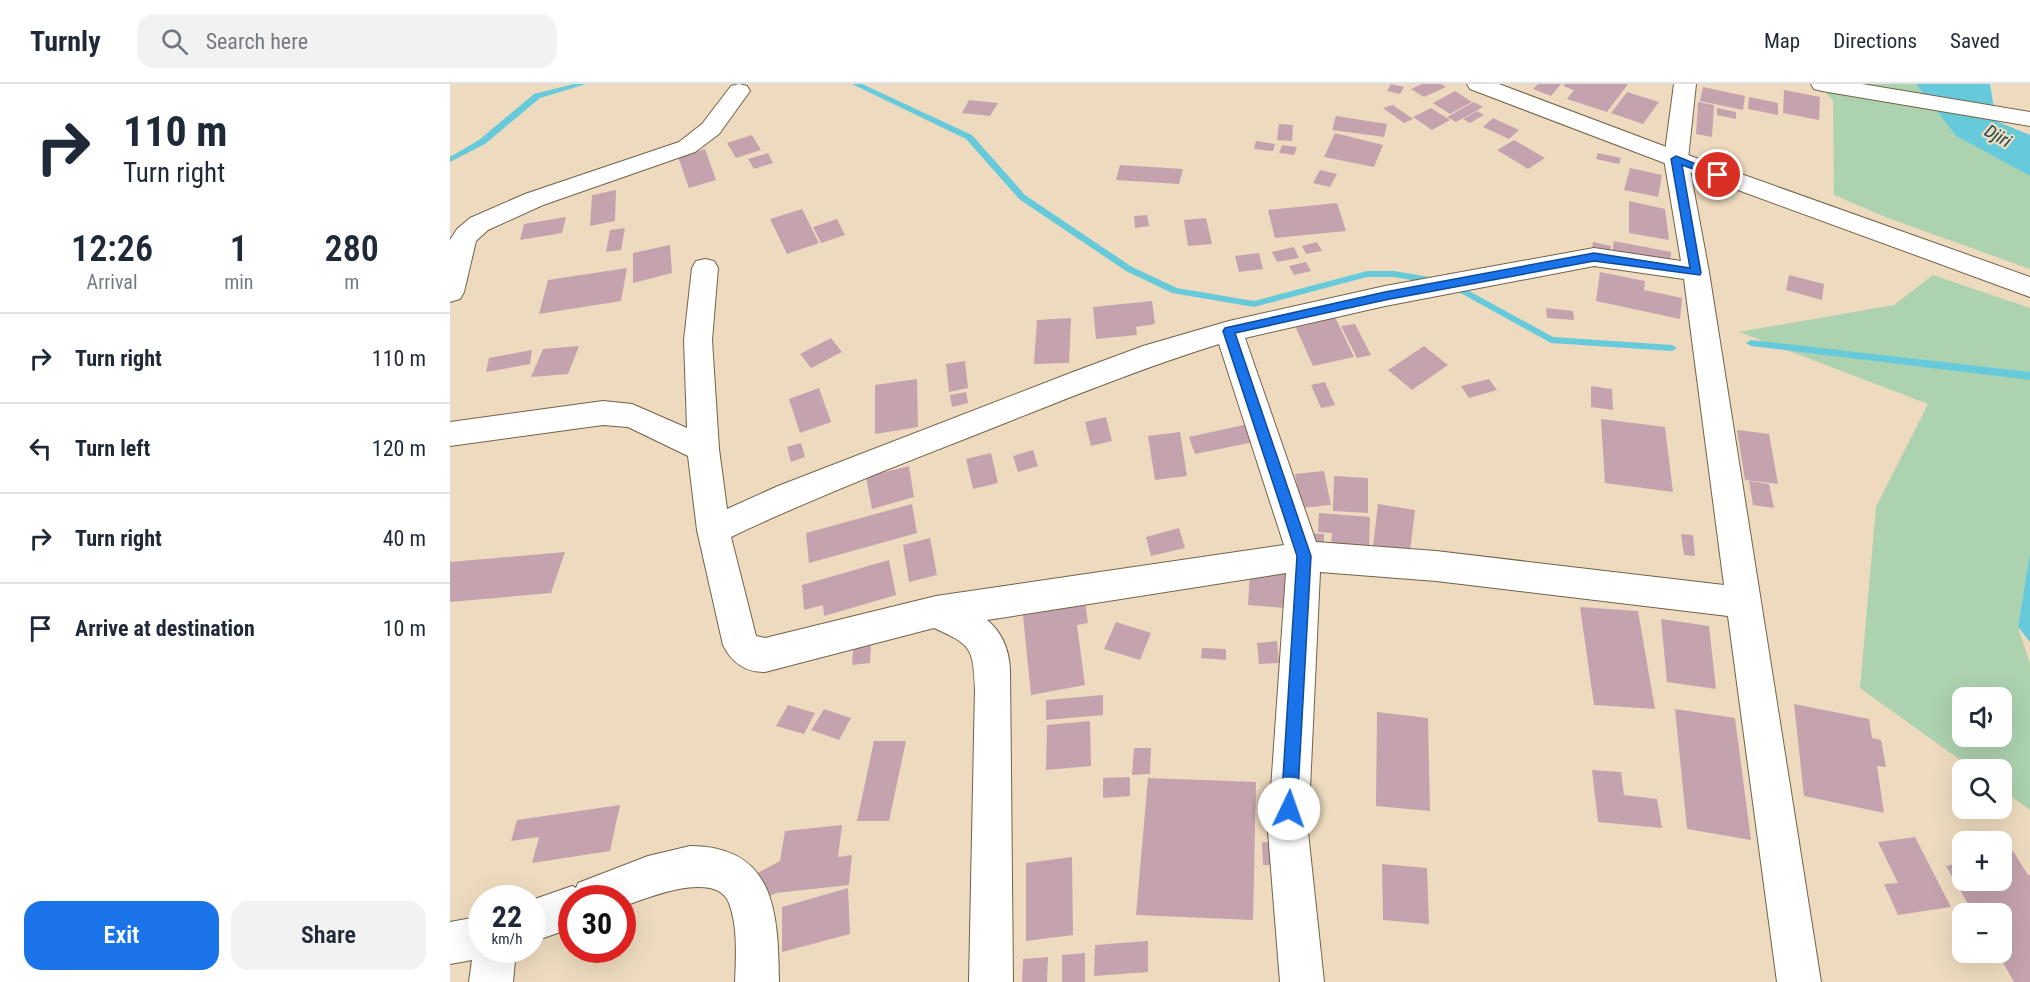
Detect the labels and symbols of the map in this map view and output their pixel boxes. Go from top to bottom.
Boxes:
water label: Djiri [1981,120,2016,152]
pin [1692,149,1743,200]
position arrow [1257,777,1321,841]
speed limit sign: 30 [558,885,636,963]

